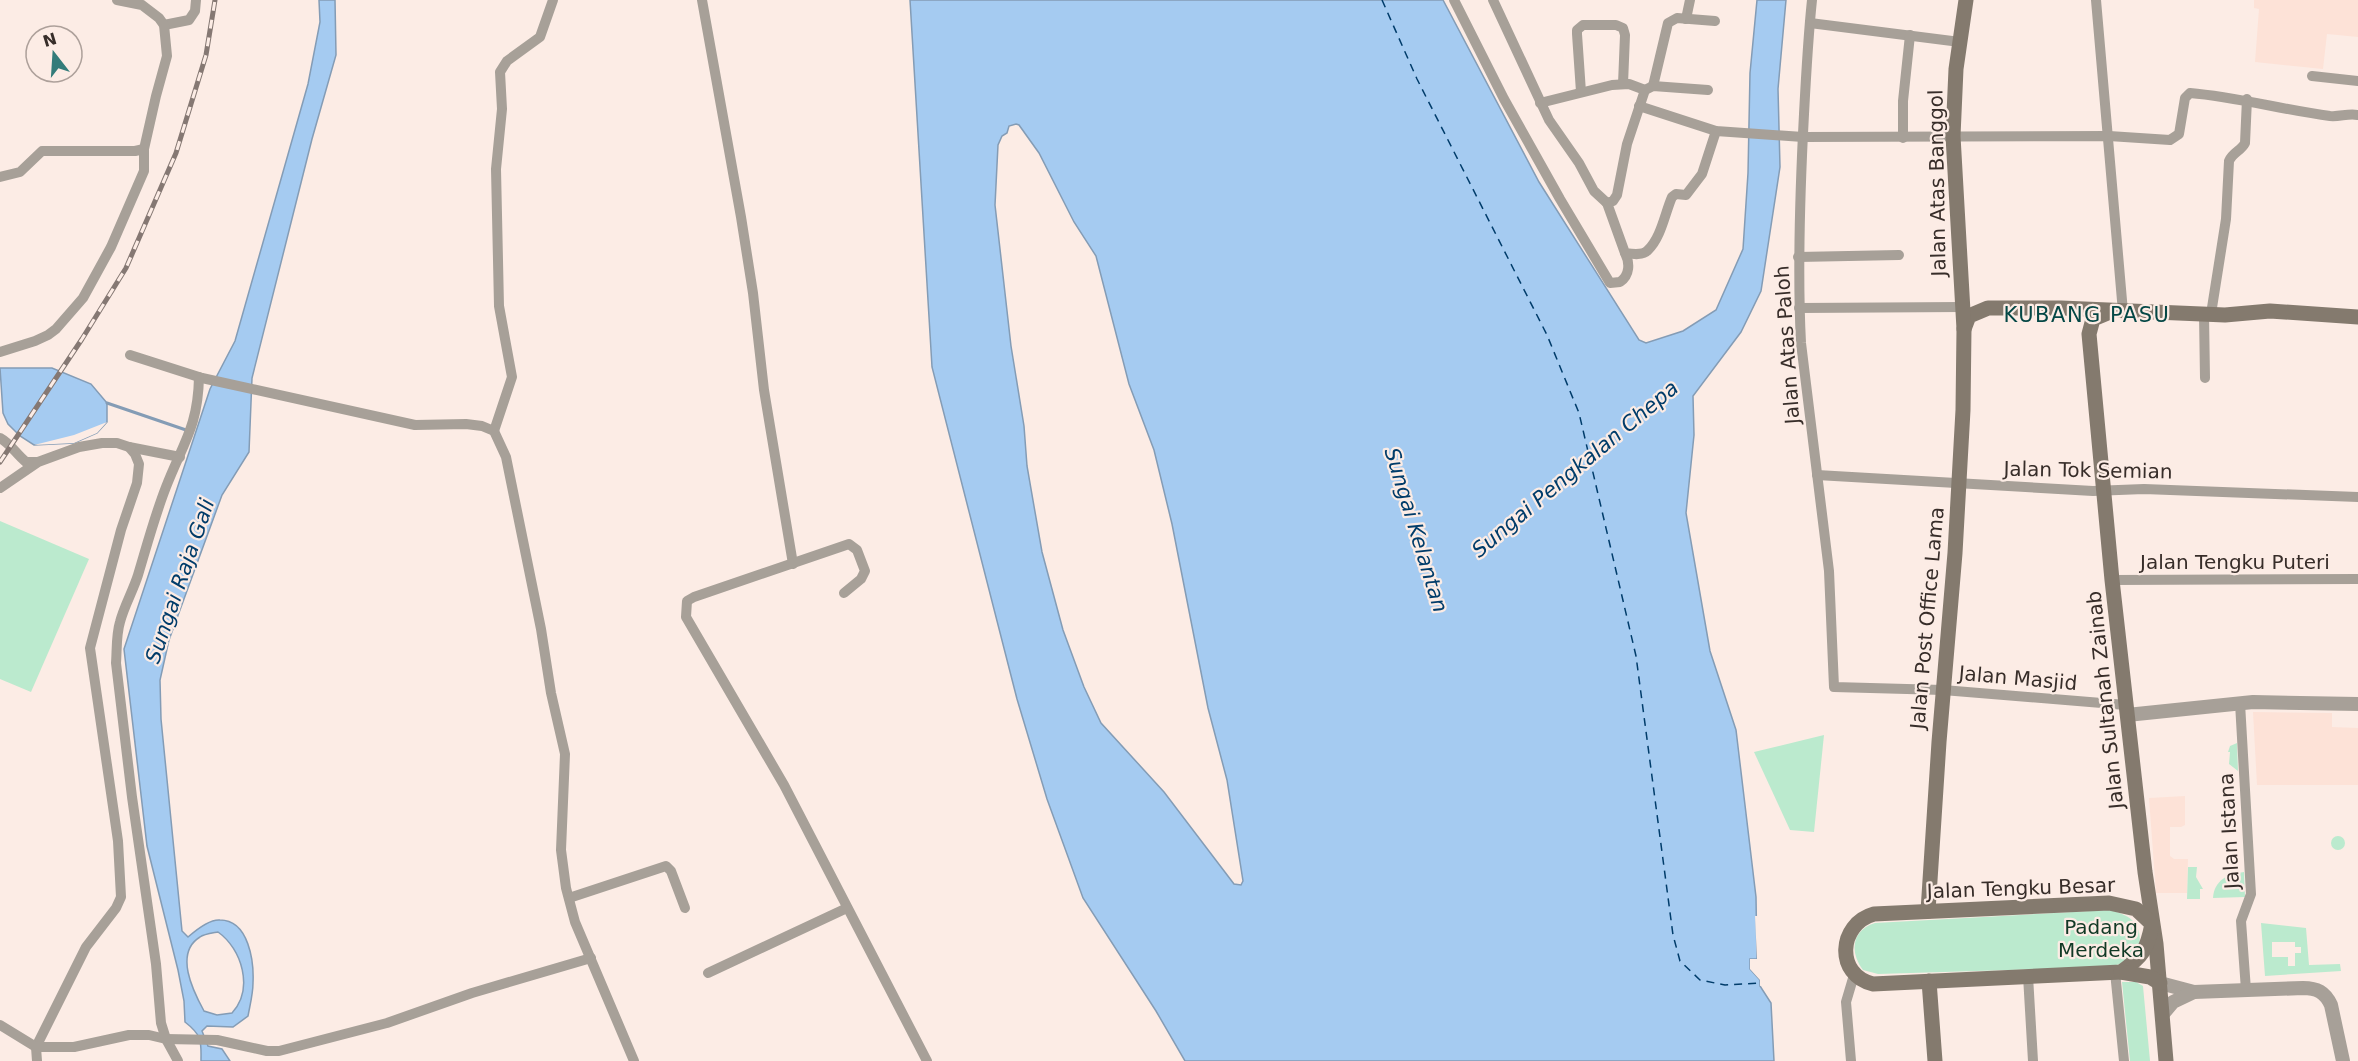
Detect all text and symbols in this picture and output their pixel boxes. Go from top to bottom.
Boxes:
north arrow [24,24,84,84]
text: N [41,29,59,51]
street label: Jalan Atas Banggol [1923,89,1951,279]
street label: Jalan Atas Paloh [1769,265,1805,427]
district label: KUBANG PASU [2004,303,2170,327]
water label: Sungai Pengkalan Chepa [1467,376,1683,562]
water label: Sungai Kelantan [1380,445,1452,615]
street label: Jalan Tok Semian [2001,456,2173,483]
water label: Sungai Raja Gali [141,495,219,666]
street label: Jalan Post Office Lama [1905,506,1949,732]
street label: Jalan Tengku Puteri [2138,550,2330,574]
street label: Jalan Sultanah Zainab [2082,590,2129,812]
street label: Jalan Masjid [1956,661,2078,695]
street label: Jalan Istana [2214,772,2244,892]
street label: Jalan Tengku Besar [1924,873,2116,903]
park label: Padang Merdeka [2058,915,2144,962]

